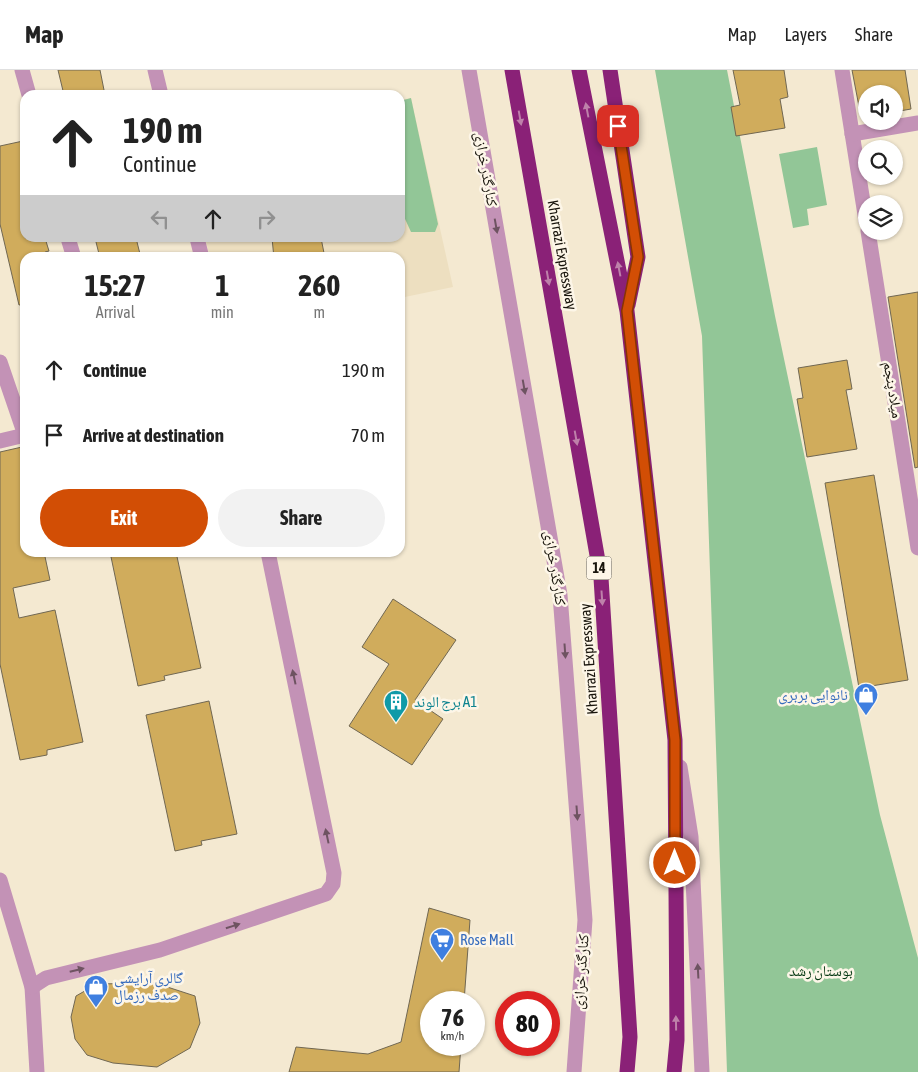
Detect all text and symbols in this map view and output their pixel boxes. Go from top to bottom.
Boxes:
text: Map [25,21,64,48]
text: Map [727,24,756,45]
text: Layers [784,24,827,45]
text: Share [855,24,893,45]
map controls [858,85,903,240]
button: sound [858,85,903,130]
one-way arrow [582,102,590,118]
pin [597,105,639,147]
icon: ahead [40,110,105,175]
text: 190 m [123,110,202,150]
one-way arrow [517,110,525,126]
icon: arrive [604,112,632,140]
street label: کنارگذر خرازی [470,130,501,208]
button: search [858,140,903,185]
text: Continue [123,151,197,177]
button: layers [858,195,903,240]
street label: Kharrazi Expressway [544,199,581,311]
icon: left [146,205,174,233]
icon: ahead [199,205,227,233]
icon: right [252,205,280,233]
one-way arrow [493,219,501,235]
one-way arrow [615,262,623,277]
text: 15:27 [84,268,146,302]
text: 1 [215,268,229,302]
text: 260 [298,268,340,302]
one-way arrow [545,270,553,286]
text: Arrival [96,303,135,321]
text: min [211,303,234,321]
text: m [314,303,325,321]
icon: ahead [40,356,68,384]
text: Continue [83,359,147,381]
text: 190 m [342,359,385,381]
street label: میلاد پنجم [879,360,906,420]
one-way arrow [521,379,529,395]
icon: arrive [40,421,68,449]
text: Arrive at destination [83,424,224,446]
text: 70 m [351,424,385,446]
one-way arrow [573,431,581,447]
button: Exit [40,489,208,547]
button: Share [218,489,385,547]
street label: کنارگذر خرازی [539,529,570,607]
road number: 14 [586,556,612,579]
one-way arrow [599,591,607,607]
street label: Kharrazi Expressway [576,603,601,715]
one-way arrow [561,643,569,659]
one-way arrow [290,669,298,685]
shop icon: نانوایی بربری [853,682,879,716]
place label: نانوایی بربری [778,686,848,705]
building icon: برج الوند A1 [383,689,409,723]
place label: برج الوند A1 [414,693,477,712]
one-way arrow [573,805,581,821]
one-way arrow [323,829,331,844]
position arrow [648,836,700,888]
one-way arrow [226,921,241,929]
supermarket icon: Rose Mall [429,927,455,961]
place label: Rose Mall [460,931,514,948]
street label: کنارگذر خرازی [569,934,594,1010]
park label: بوستان رشد [789,962,853,981]
one-way arrow [693,963,701,979]
one-way arrow [70,966,85,974]
place label: گالری آرایشی صدف رزمال [114,969,183,1005]
shop icon: گالری آرایشی صدف رزمال [83,974,109,1008]
speed limit sign: 80 [495,991,560,1056]
text: 76 [441,1003,464,1031]
one-way arrow [672,1015,680,1031]
text: km/h [441,1029,464,1043]

